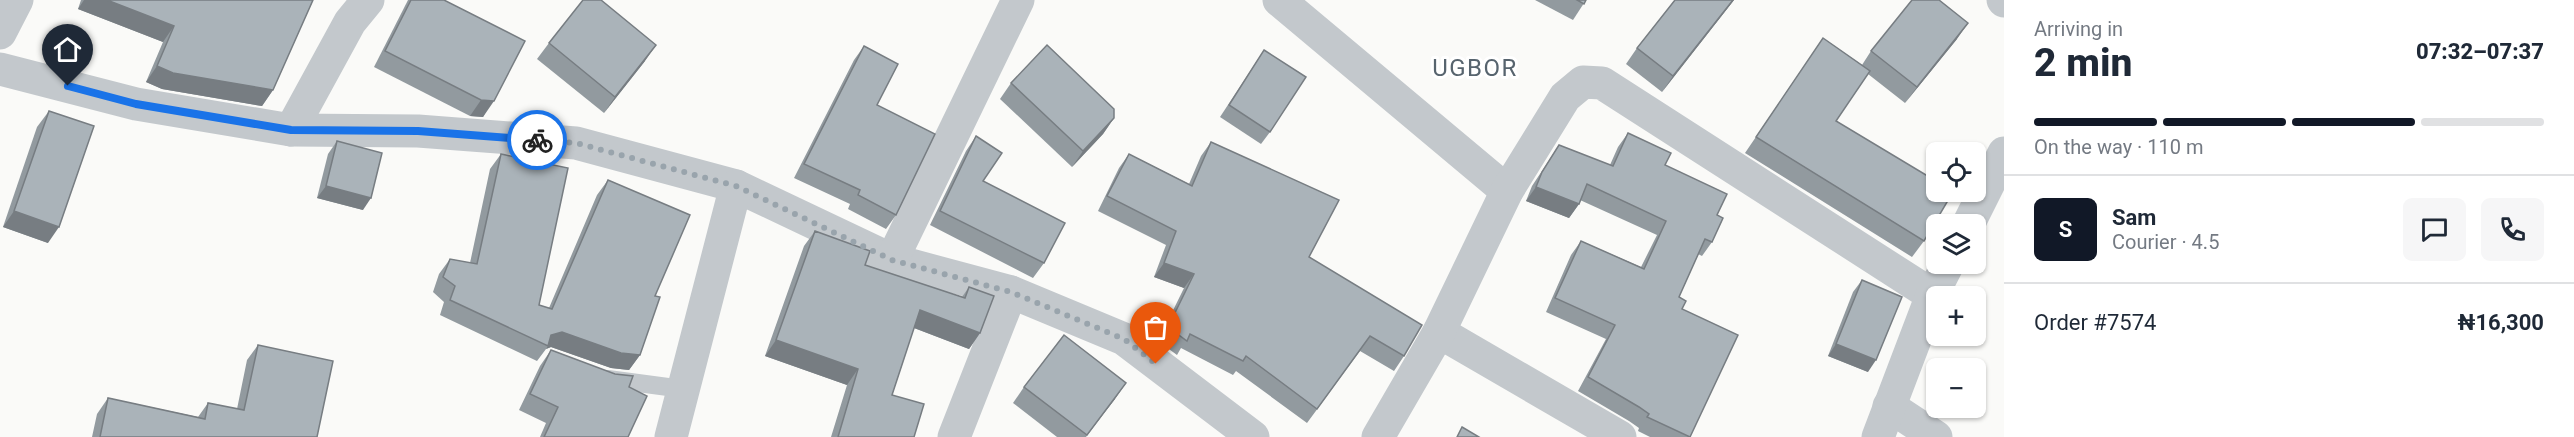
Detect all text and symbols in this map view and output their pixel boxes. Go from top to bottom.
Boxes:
text: Arriving in [2034,17,2123,41]
pin [42,24,93,86]
icon: home [51,33,84,66]
text: 07:32–07:37 [2416,39,2544,64]
text: 2 min [2034,40,2132,86]
district label: UGBOR [1432,54,1518,82]
courier [507,110,567,170]
icon: bike [521,124,554,157]
text: On the way · 110 m [2034,135,2203,159]
map controls [1926,142,1986,418]
button: locate [1926,142,1986,202]
button: chat [2403,198,2466,261]
button: phone [2481,198,2544,261]
text: Sam [2112,205,2156,230]
button: layers [1926,214,1986,274]
text: S [2059,217,2072,242]
text: Courier · 4.5 [2112,230,2219,254]
button: + [1926,286,1986,346]
pin [1130,302,1181,364]
text: Order #7574 [2034,310,2156,335]
text: ₦16,300 [2458,310,2544,335]
icon: bag [1139,311,1172,344]
button: − [1926,358,1986,418]

